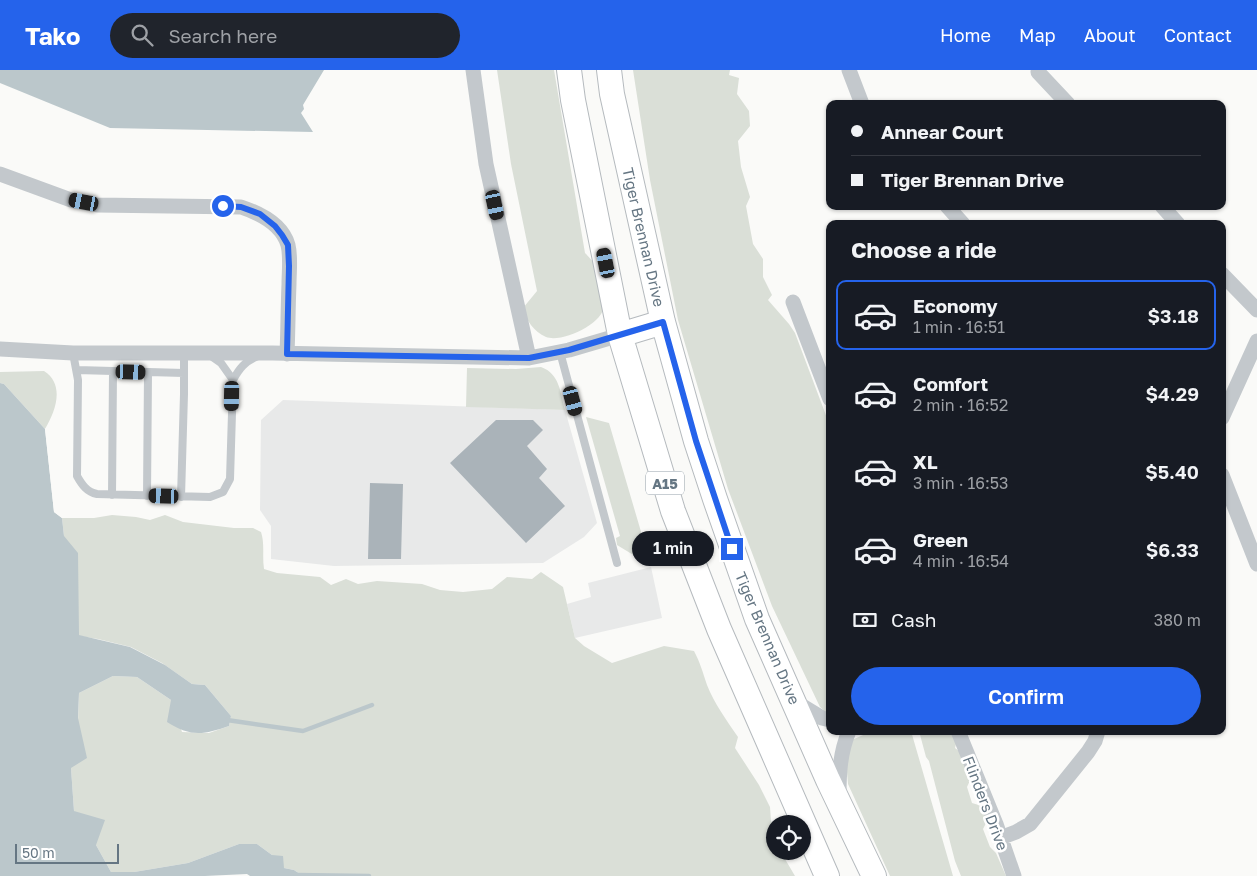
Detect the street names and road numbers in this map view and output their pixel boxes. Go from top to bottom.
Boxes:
street label: Tiger Brennan Drive [619,166,669,309]
road number: A15 [646,472,684,494]
street label: Tiger Brennan Drive [732,569,804,707]
street label: Flinders Drive [960,753,1012,853]

